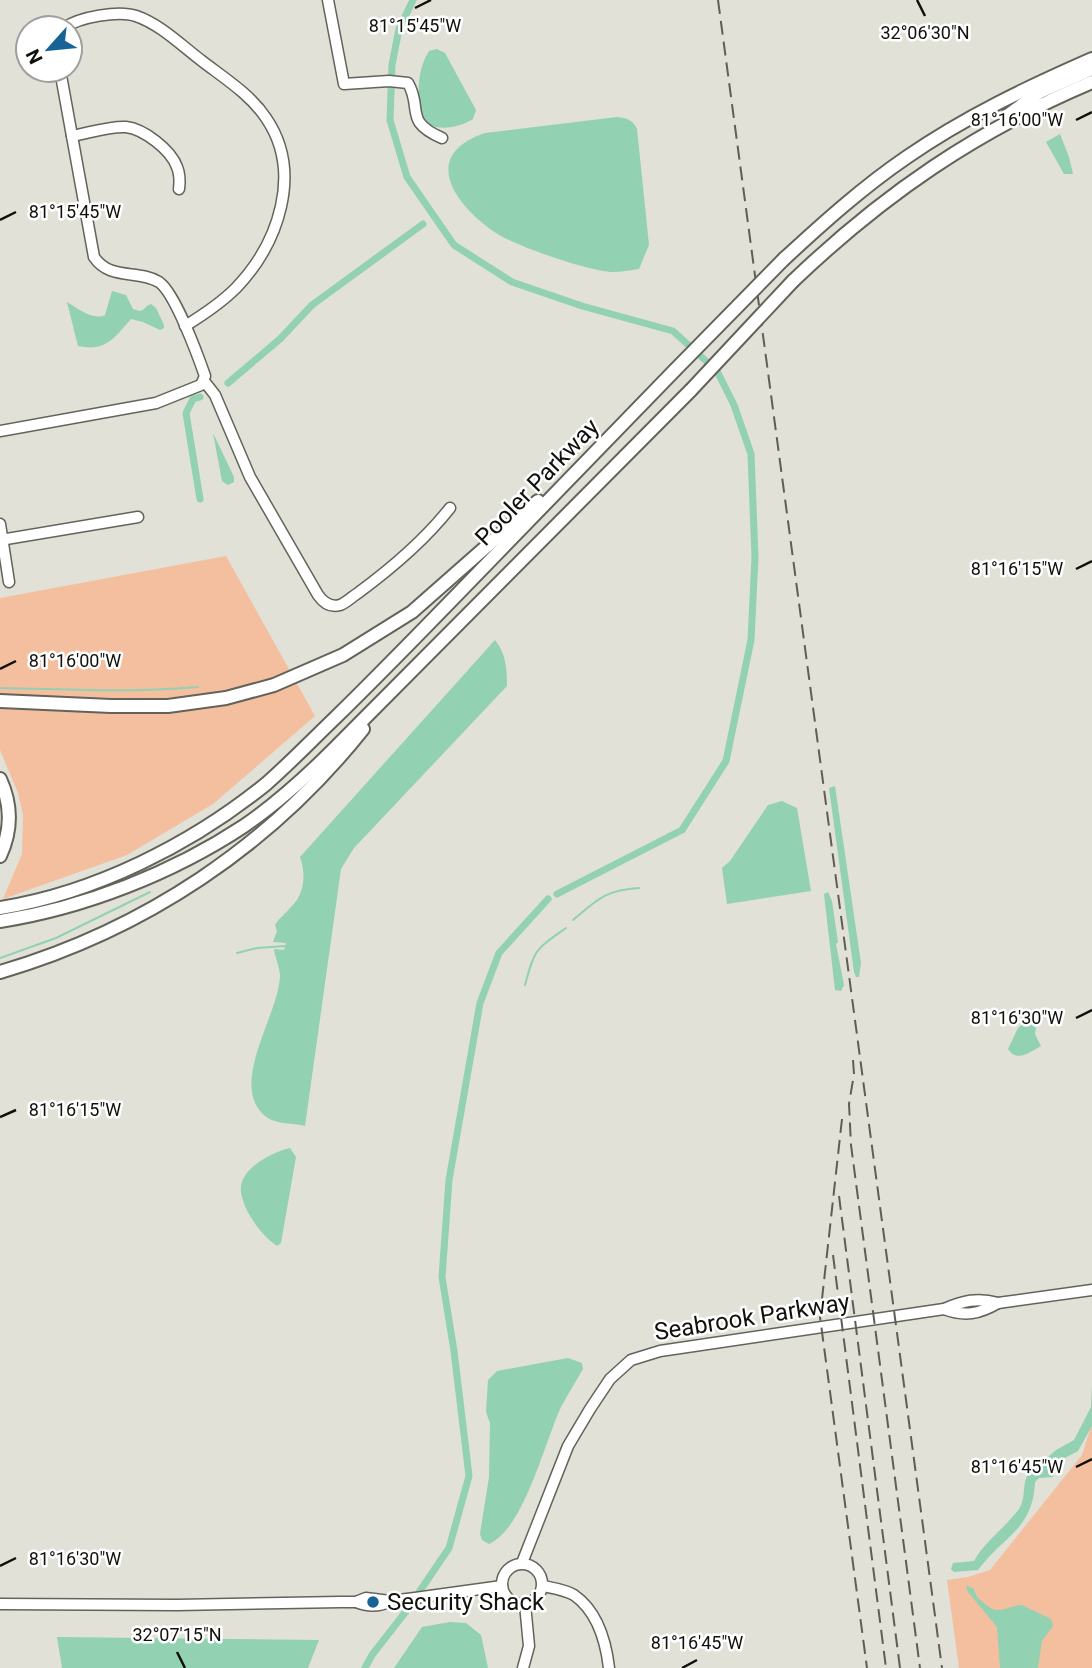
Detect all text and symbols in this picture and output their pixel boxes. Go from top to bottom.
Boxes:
north arrow [14,14,84,84]
text: 81°15'45"W [369,15,461,36]
text: 32°06'30"N [880,22,970,43]
text: N [21,45,48,68]
text: 81°16'00"W [971,109,1063,130]
text: 81°15'45"W [29,201,121,222]
street label: Pooler Parkway [469,412,605,551]
text: 81°16'15"W [971,558,1063,579]
text: 81°16'00"W [29,650,121,671]
text: 81°16'30"W [971,1007,1063,1028]
text: 81°16'15"W [29,1099,121,1120]
street label: Seabrook Parkway [652,1288,852,1346]
text: 81°16'45"W [971,1456,1063,1477]
text: 81°16'30"W [29,1548,121,1569]
place label: Security Shack [387,1588,545,1616]
marker: Security Shack [365,1594,381,1610]
text: 32°07'15"N [132,1624,222,1645]
text: 81°16'45"W [651,1632,743,1653]

